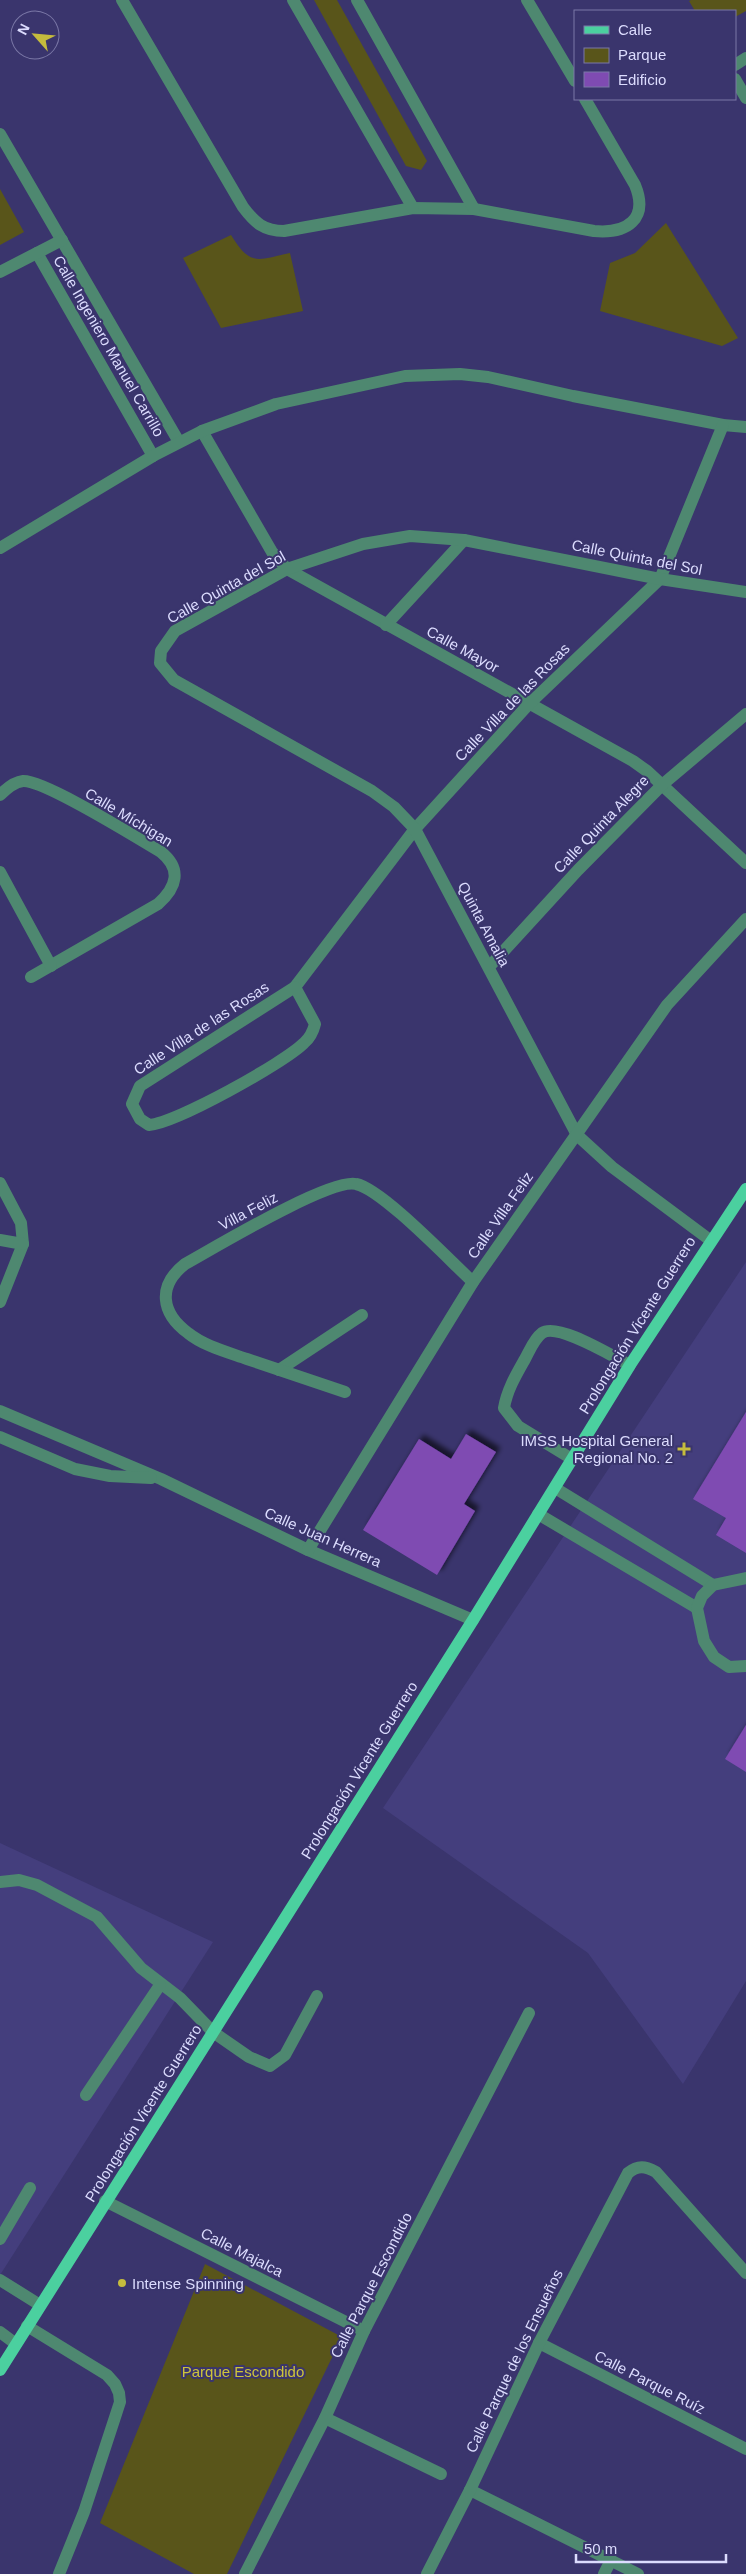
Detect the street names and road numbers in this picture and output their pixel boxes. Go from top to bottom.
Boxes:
street label: Calle Ingeniero Manuel Carrillo [50,253,168,439]
street label: Calle Quinta del Sol [570,536,704,578]
street label: Calle Quinta del Sol [164,547,288,627]
street label: Calle Mayor [424,622,502,676]
street label: Calle Villa de las Rosas [451,640,573,764]
street label: Calle Quinta Alegre [550,772,652,876]
street label: Calle Míchigan [82,784,176,850]
street label: Quinta Amalia [455,879,514,970]
street label: Calle Villa de las Rosas [130,978,272,1078]
street label: Calle Villa Feliz [464,1168,536,1262]
street label: Villa Feliz [216,1188,280,1234]
street label: Prolongación Vicente Guerrero [575,1233,699,1417]
street label: Calle Juan Herrera [262,1504,385,1571]
street label: Prolongación Vicente Guerrero [297,1678,421,1862]
street label: Prolongación Vicente Guerrero [81,2021,205,2205]
street label: Calle Parque Escondido [327,2209,415,2361]
street label: Calle Majalca [198,2224,287,2280]
street label: Calle Parque de los Ensueños [462,2267,566,2455]
street label: Calle Parque Ruíz [592,2347,708,2417]

